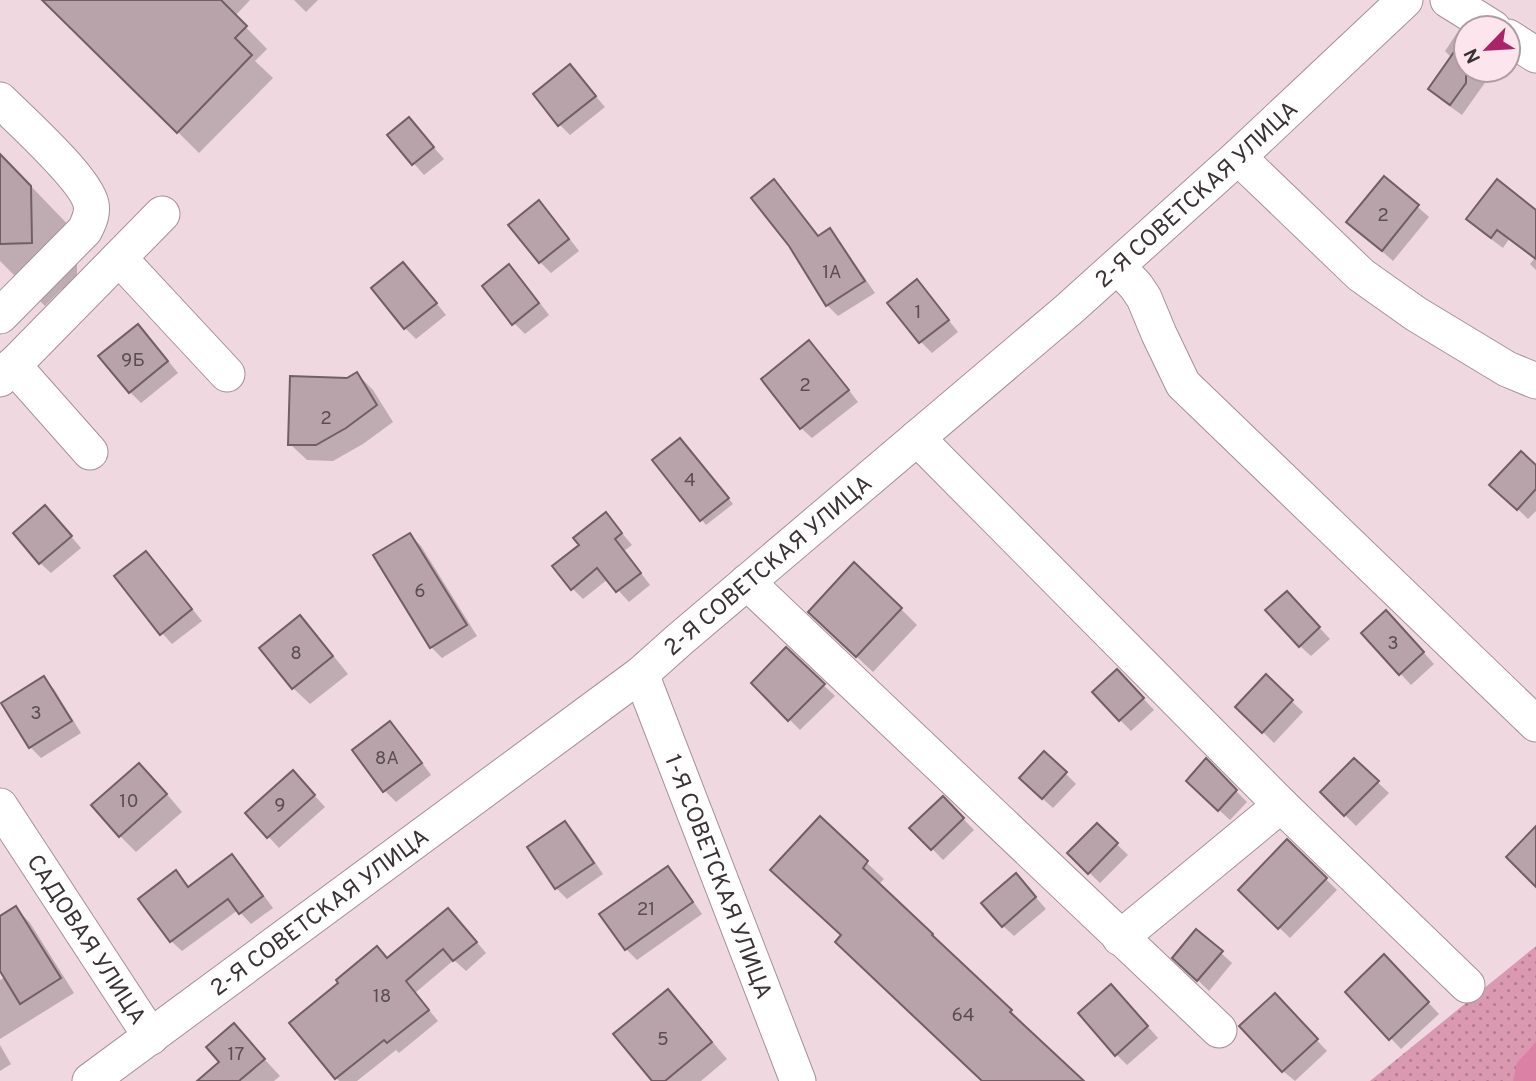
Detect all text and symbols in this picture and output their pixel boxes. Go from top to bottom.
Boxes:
north arrow [1452,14,1522,84]
text: N [1460,44,1487,67]
street label: 2-Я СОВЕТСКАЯ УЛИЦА [1090,96,1305,295]
house number: 2 [1377,204,1389,228]
house number: 1А [822,261,842,285]
house number: 1 [914,301,922,325]
house number: 9Б [121,349,145,373]
house number: 2 [799,374,811,398]
house number: 2 [320,407,332,431]
house number: 4 [684,469,696,493]
street label: 2-Я СОВЕТСКАЯ УЛИЦА [659,470,879,664]
house number: 6 [414,580,426,604]
house number: 3 [1387,632,1399,656]
house number: 8 [290,642,302,666]
house number: 3 [30,702,42,726]
house number: 8А [375,747,399,771]
street label: 1-Я СОВЕТСКАЯ УЛИЦА [656,751,777,1004]
house number: 10 [119,790,139,814]
house number: 9 [274,794,286,818]
street label: 2-Я СОВЕТСКАЯ УЛИЦА [206,823,436,1004]
street label: САДОВАЯ УЛИЦА [19,850,151,1031]
house number: 21 [637,898,655,922]
house number: 18 [373,985,391,1009]
house number: 64 [951,1004,975,1028]
house number: 5 [657,1028,669,1052]
house number: 17 [228,1043,245,1067]

